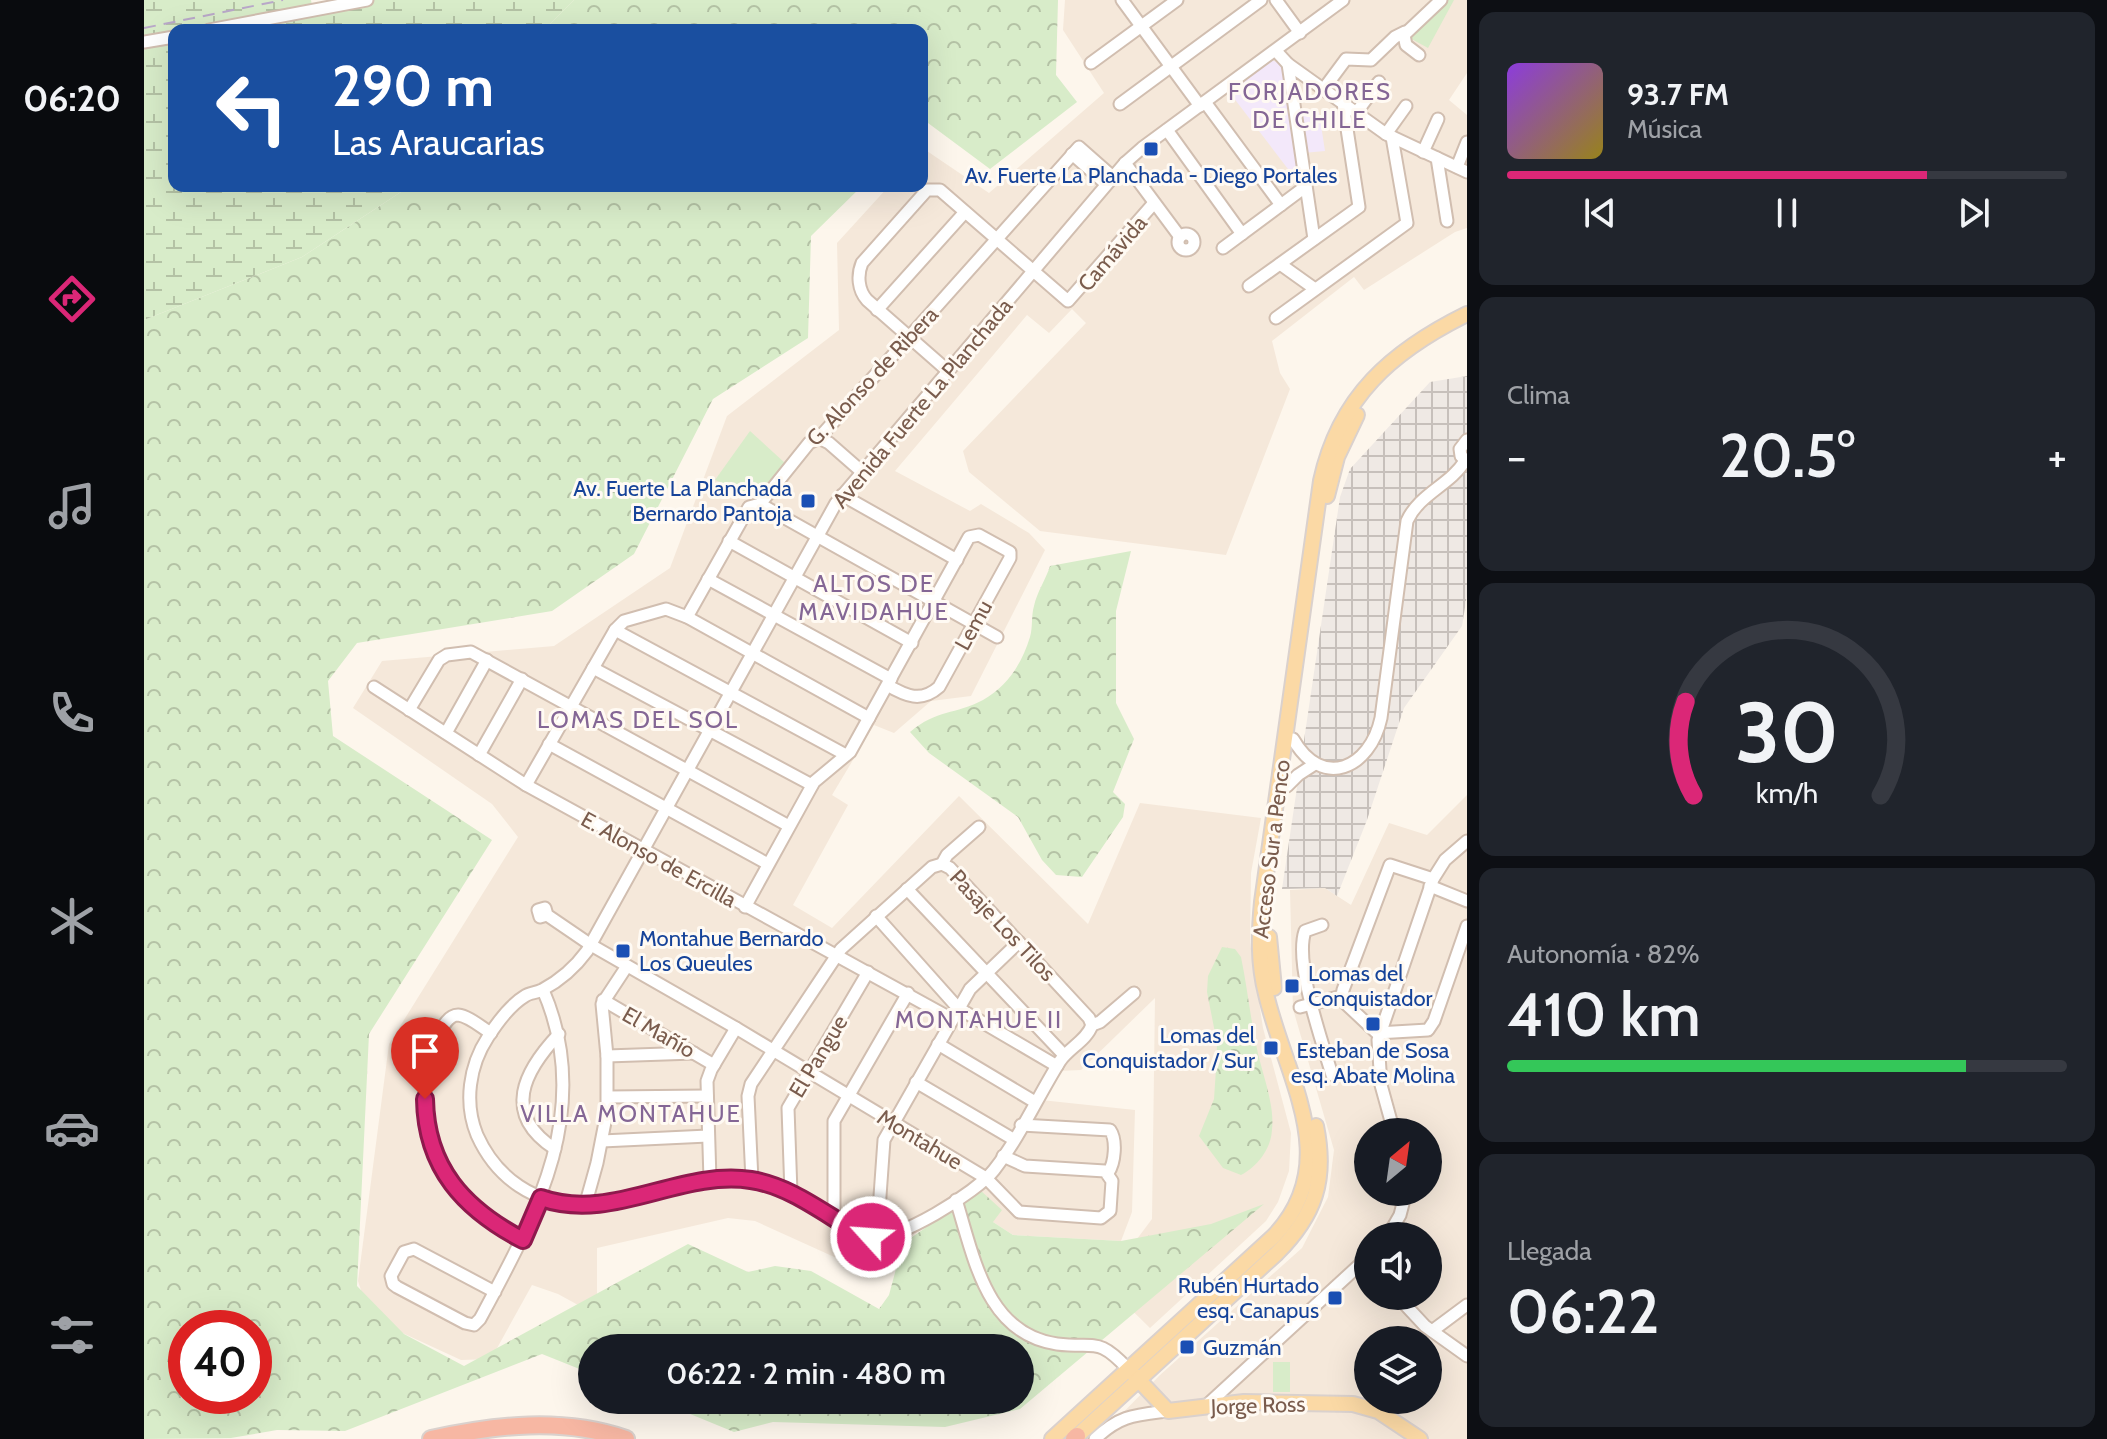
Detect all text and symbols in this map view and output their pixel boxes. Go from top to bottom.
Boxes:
text: 290 m [332,52,494,120]
icon: left [200,56,304,160]
text: 06:20 [23,76,121,120]
text: 93.7 FM [1627,76,1729,113]
district label: FORJADORES DE CHILE [1228,77,1392,134]
text: Música [1627,113,1702,145]
text: Las Araucarias [332,120,545,164]
marker: Av. Fuerte La Planchada - Diego Portales [1142,140,1160,158]
place label: Av. Fuerte La Planchada - Diego Portales [965,162,1337,189]
icon: previous [1578,191,1622,235]
icon: pause [1765,191,1809,235]
icon: next [1952,191,1996,235]
street label: Camávida [1072,209,1153,297]
icon: directions [44,271,100,327]
street label: Avenida Fuerte La Planchada [827,293,1018,514]
street label: G. Alonso de Ribera [801,301,944,452]
text: Clima [1507,379,1570,411]
text: 20.5° [1719,419,1855,492]
text: − [1507,430,1526,483]
text: + [2048,430,2067,483]
place label: Av. Fuerte La Planchada Bernardo Pantoja [573,475,792,527]
icon: music [44,478,100,534]
marker: Av. Fuerte La Planchada Bernardo Pantoja [799,492,817,510]
district label: ALTOS DE MAVIDAHUE [798,569,950,626]
street label: Lemu [949,596,998,655]
text: 30 [1735,681,1839,782]
icon: phone [44,685,100,741]
district label: LOMAS DEL SOL [537,705,739,734]
street label: Acceso Sur a Penco [1247,758,1296,940]
text: km/h [1756,775,1818,810]
street label: E. Alonso de Ercilla [576,806,742,913]
street label: Pasaje Los Tilos [944,864,1061,987]
icon: climate [44,893,100,949]
place label: Montahue Bernardo Los Queules [639,925,824,977]
text: Autonomía · 82% [1507,938,1700,970]
marker: Montahue Bernardo Los Queules [614,942,632,960]
place label: Lomas del Conquistador [1308,960,1432,1012]
marker: Lomas del Conquistador [1283,977,1301,995]
text: 410 km [1507,978,1701,1051]
street label: El Mañío [617,1001,700,1064]
district label: MONTAHUE II [895,1005,1063,1034]
street label: El Pangue [783,1010,853,1102]
marker: Esteban de Sosa esq. Abate Molina [1364,1015,1382,1033]
pin [391,1017,459,1099]
place label: Lomas del Conquistador / Sur [1082,1022,1256,1074]
icon: arrive [403,1029,447,1073]
place label: Esteban de Sosa esq. Abate Molina [1291,1037,1456,1089]
marker: Lomas del Conquistador / Sur [1262,1039,1280,1057]
district label: VILLA MONTAHUE [520,1099,742,1128]
icon: car [44,1100,100,1156]
street label: Montahue [872,1104,967,1175]
north arrow [1354,1118,1442,1206]
map controls [1354,1118,1442,1414]
position arrow [829,1195,913,1279]
button: sound [1354,1222,1442,1310]
text: Llegada [1507,1235,1592,1267]
place label: Rubén Hurtado esq. Canapus [1178,1272,1319,1324]
text: 06:22 [1507,1275,1659,1348]
marker: Rubén Hurtado esq. Canapus [1326,1289,1344,1307]
icon: filters [44,1307,100,1363]
speed limit sign: 40 [168,1310,272,1414]
button: layers [1354,1326,1442,1414]
place label: Guzmán [1203,1334,1282,1361]
marker: Guzmán [1178,1338,1196,1356]
text: 06:22 · 2 min · 480 m [666,1355,946,1392]
street label: Jorge Ross [1209,1390,1306,1421]

